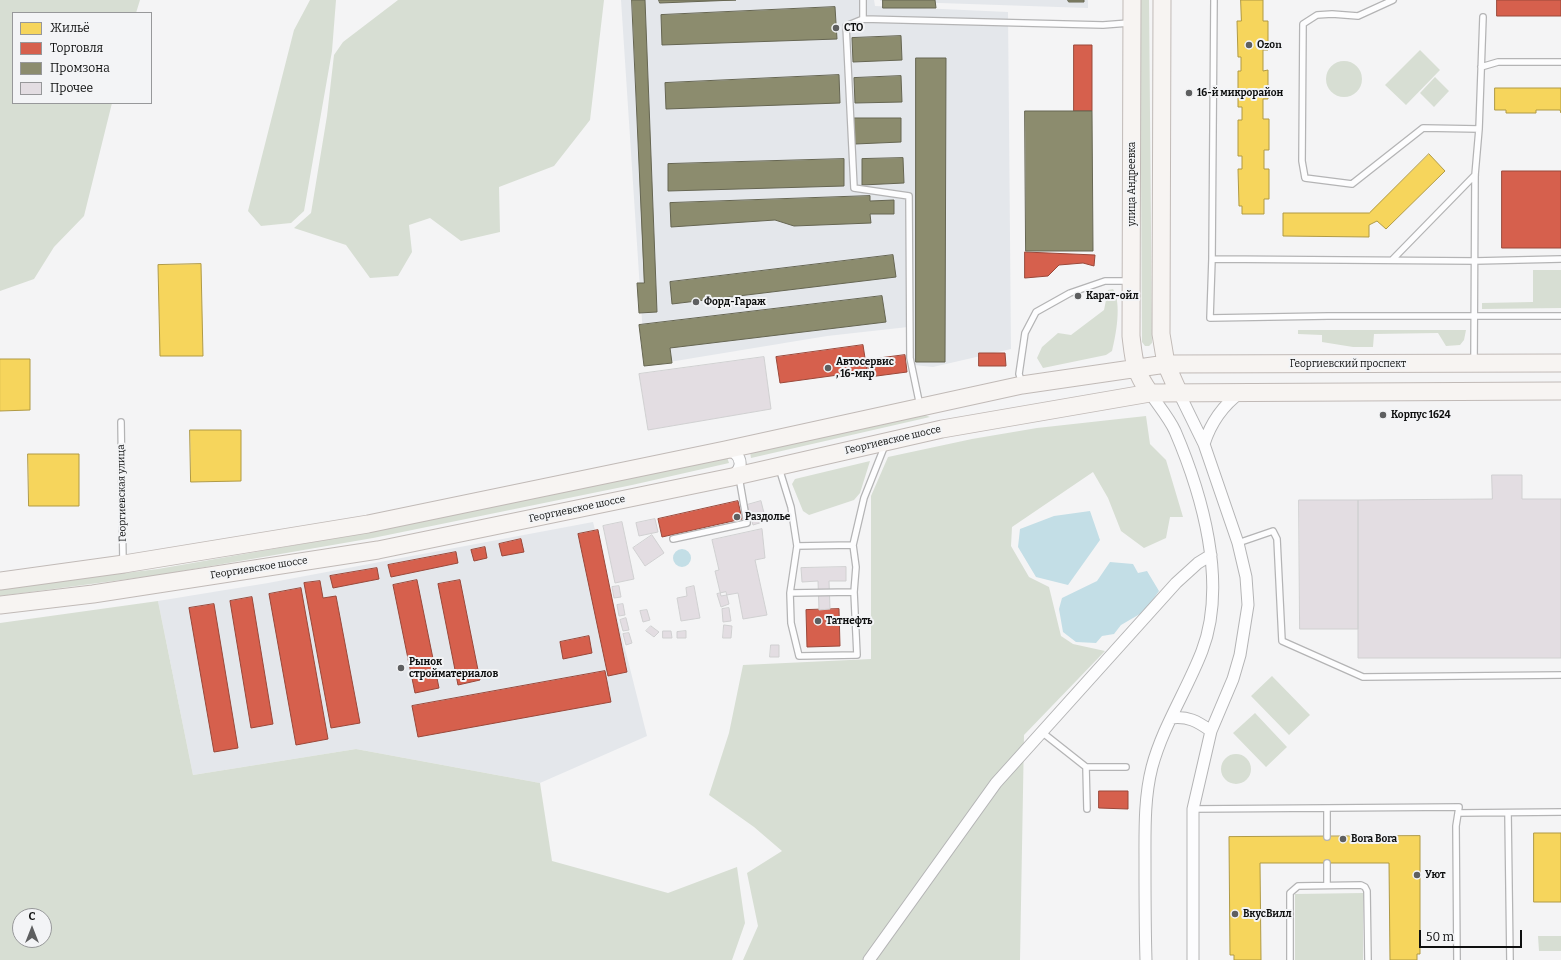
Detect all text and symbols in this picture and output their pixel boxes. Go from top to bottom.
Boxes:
legend [12,12,152,104]
text: Жильё [50,21,90,35]
place label: СТО [844,22,863,34]
marker: СТО [831,23,841,33]
place label: Ozon [1257,39,1282,51]
marker: Ozon [1244,40,1254,50]
text: Торговля [50,41,103,55]
text: Промзона [50,61,110,75]
text: Прочее [50,81,93,95]
place label: 16-й микрорайон [1197,87,1283,99]
marker: 16-й микрорайон [1184,88,1194,98]
street label: улица Андреевка [1126,142,1138,226]
place label: Карат-ойл [1086,290,1139,302]
marker: Карат-ойл [1073,291,1083,301]
place label: Форд-Гараж [704,296,766,308]
marker: Форд-Гараж [691,297,701,307]
place label: Автосервис , 16-мкр [836,356,894,380]
street label: Георгиевский проспект [1290,358,1406,370]
marker: Автосервис , 16-мкр [823,363,833,373]
place label: Корпус 1624 [1391,409,1451,421]
marker: Корпус 1624 [1378,410,1388,420]
street label: Георгиевское шоссе [844,423,942,457]
street label: Георгиевская улица [115,444,129,542]
street label: Георгиевское шоссе [528,493,626,525]
place label: Раздолье [745,511,790,523]
marker: Раздолье [732,512,742,522]
street label: Георгиевское шоссе [210,554,308,582]
place label: Татнефть [826,615,872,627]
marker: Татнефть [813,616,823,626]
place label: Рынок стройматериалов [409,656,498,680]
marker: Рынок стройматериалов [396,663,406,673]
place label: Bora Bora [1351,833,1397,845]
marker: Bora Bora [1338,834,1348,844]
place label: Уют [1425,869,1446,881]
marker: Уют [1412,870,1422,880]
north arrow [12,908,52,948]
place label: ВкусВилл [1243,908,1292,920]
marker: ВкусВилл [1230,909,1240,919]
text: С [29,910,35,923]
scale bar [1421,922,1524,948]
text: 50 m [1426,930,1454,944]

